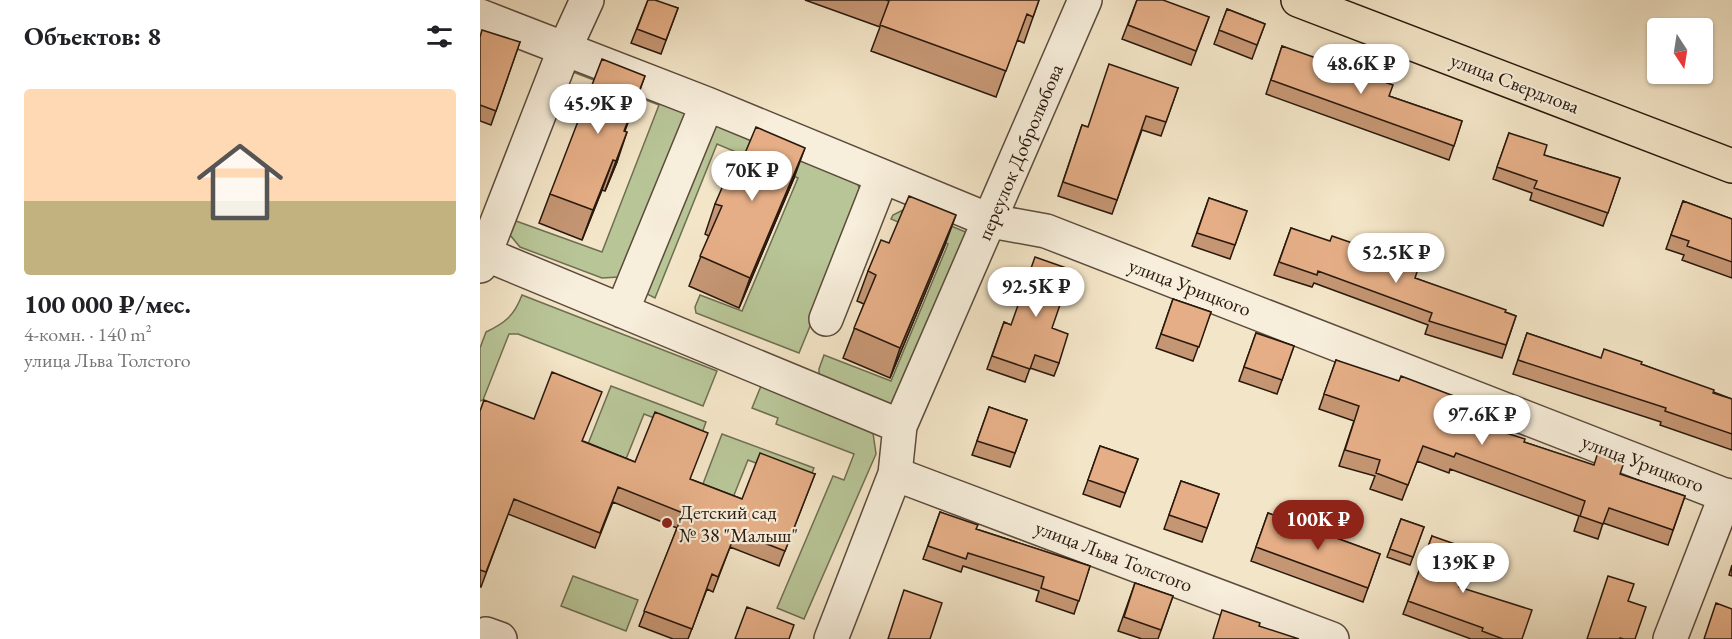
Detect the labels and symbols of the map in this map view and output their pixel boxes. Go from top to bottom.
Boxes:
north arrow [1647,18,1713,84]
pin: 48.6K ₽ [1306,44,1416,95]
street label: улица Свердлова [1447,46,1583,120]
street label: переулок Добролюбова [971,60,1069,244]
pin: 45.9K ₽ [543,84,653,135]
pin: 70K ₽ [710,151,794,202]
pin: 52.5K ₽ [1341,233,1451,284]
street label: улица Урицкого [1125,252,1255,322]
pin: 92.5K ₽ [981,267,1091,318]
pin: 97.6K ₽ [1427,395,1537,446]
street label: улица Урицкого [1578,428,1708,498]
place label: Детский сад № 38 "Малыш" [679,499,798,548]
pin: 100K ₽ [1269,500,1367,551]
street label: улица Льва Толстого [1032,514,1197,598]
marker: Детский сад № 38 "Малыш" [660,516,674,530]
pin: 139K ₽ [1414,543,1512,594]

